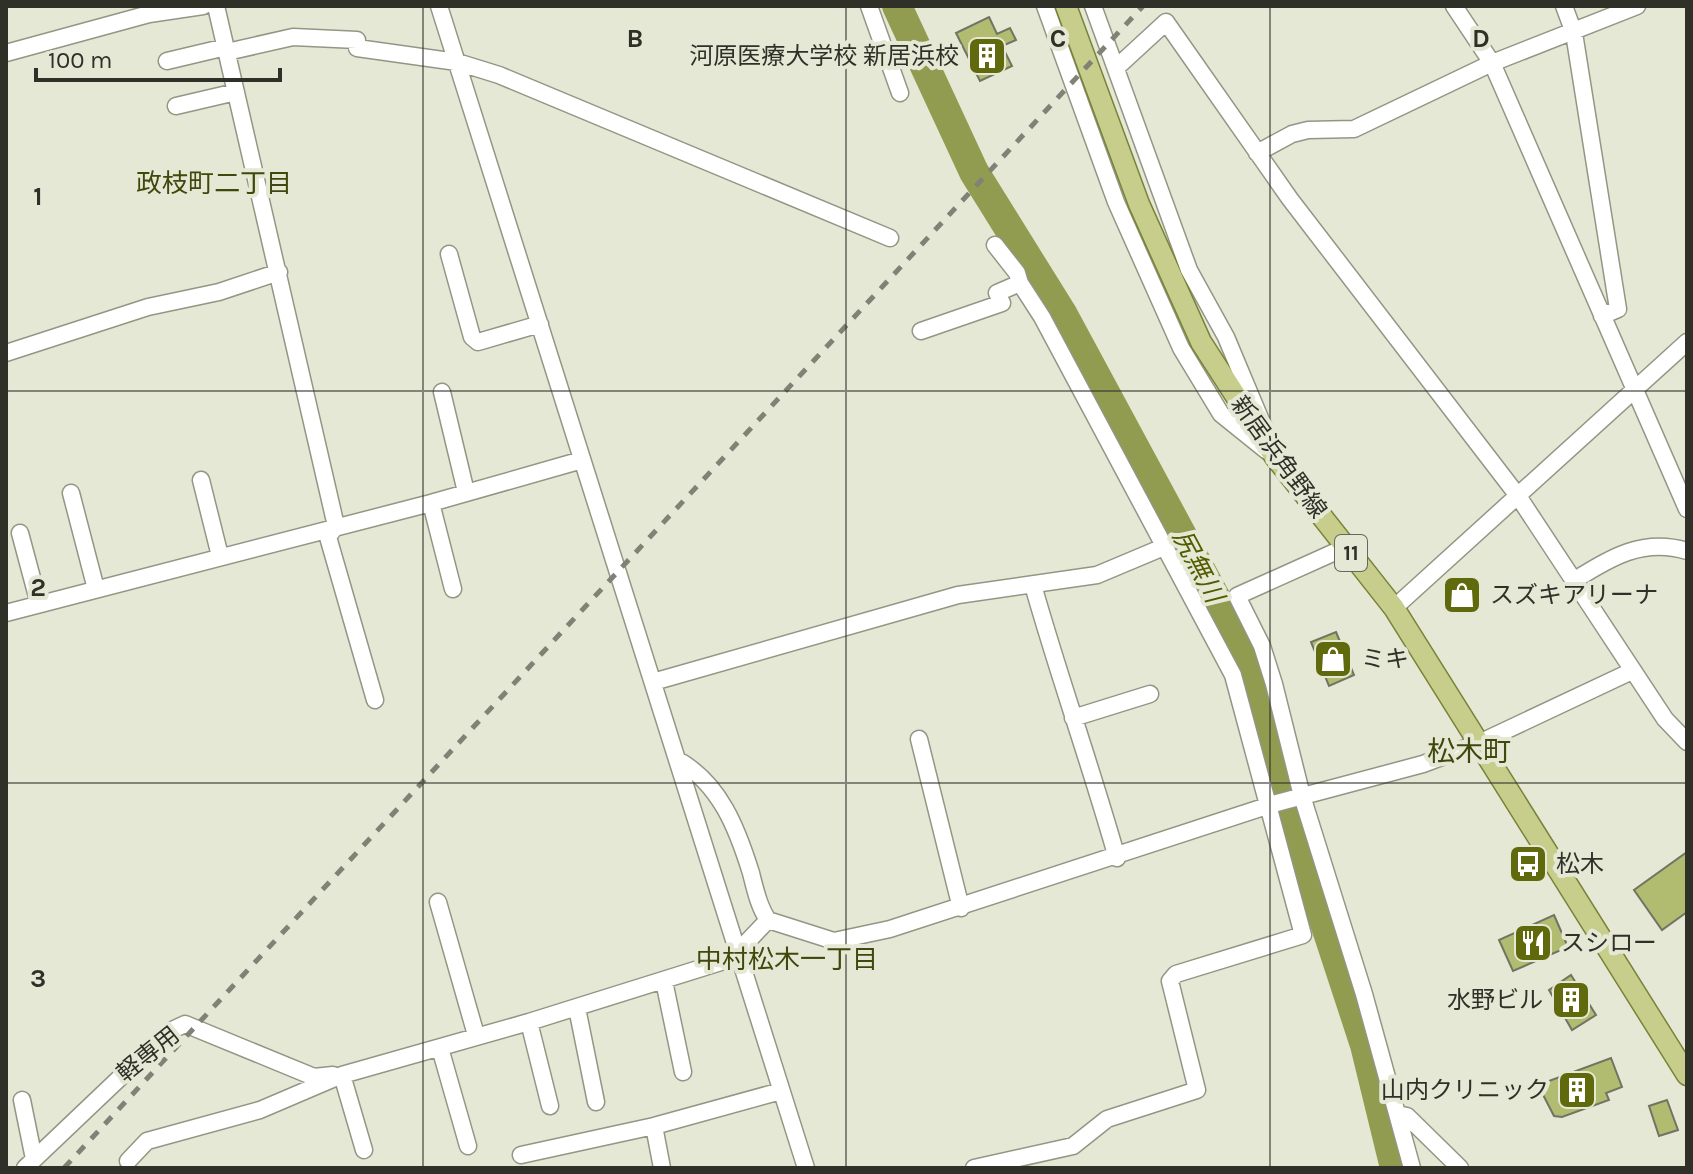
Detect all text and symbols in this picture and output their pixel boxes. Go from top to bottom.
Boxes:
text: B [627,23,643,54]
text: C [1050,23,1066,54]
text: D [1472,23,1490,54]
scale bar [36,32,280,82]
building icon: 河原医療大学校 新居浜校 [966,35,1008,77]
place label: 河原医療大学校 新居浜校 [689,42,959,70]
text: 100 m [48,46,113,74]
district label: 政枝町二丁目 [136,168,292,199]
text: 1 [33,181,43,212]
street label: 新居浜角野線 [1225,391,1333,523]
water label: 尻無川 [1166,524,1231,610]
road number: 11 [1335,535,1367,571]
text: 2 [30,572,46,603]
shop icon: スズキアリーナ [1441,574,1483,616]
place label: スズキアリーナ [1490,581,1658,609]
shop icon: ミキ [1312,638,1354,680]
place label: ミキ [1361,645,1409,673]
district label: 松木町 [1427,735,1511,768]
bus stop icon: 松木 [1507,843,1549,885]
place label: 松木 [1556,850,1604,878]
restaurant icon: スシロー [1512,922,1554,964]
place label: スシロー [1561,929,1657,957]
district label: 中村松木一丁目 [696,944,878,975]
text: 3 [30,963,46,994]
building icon: 水野ビル [1550,979,1592,1021]
place label: 水野ビル [1447,986,1543,1014]
street label: 軽専用 [111,1020,185,1088]
building icon: 山内クリニック [1556,1069,1598,1111]
place label: 山内クリニック [1381,1076,1549,1104]

